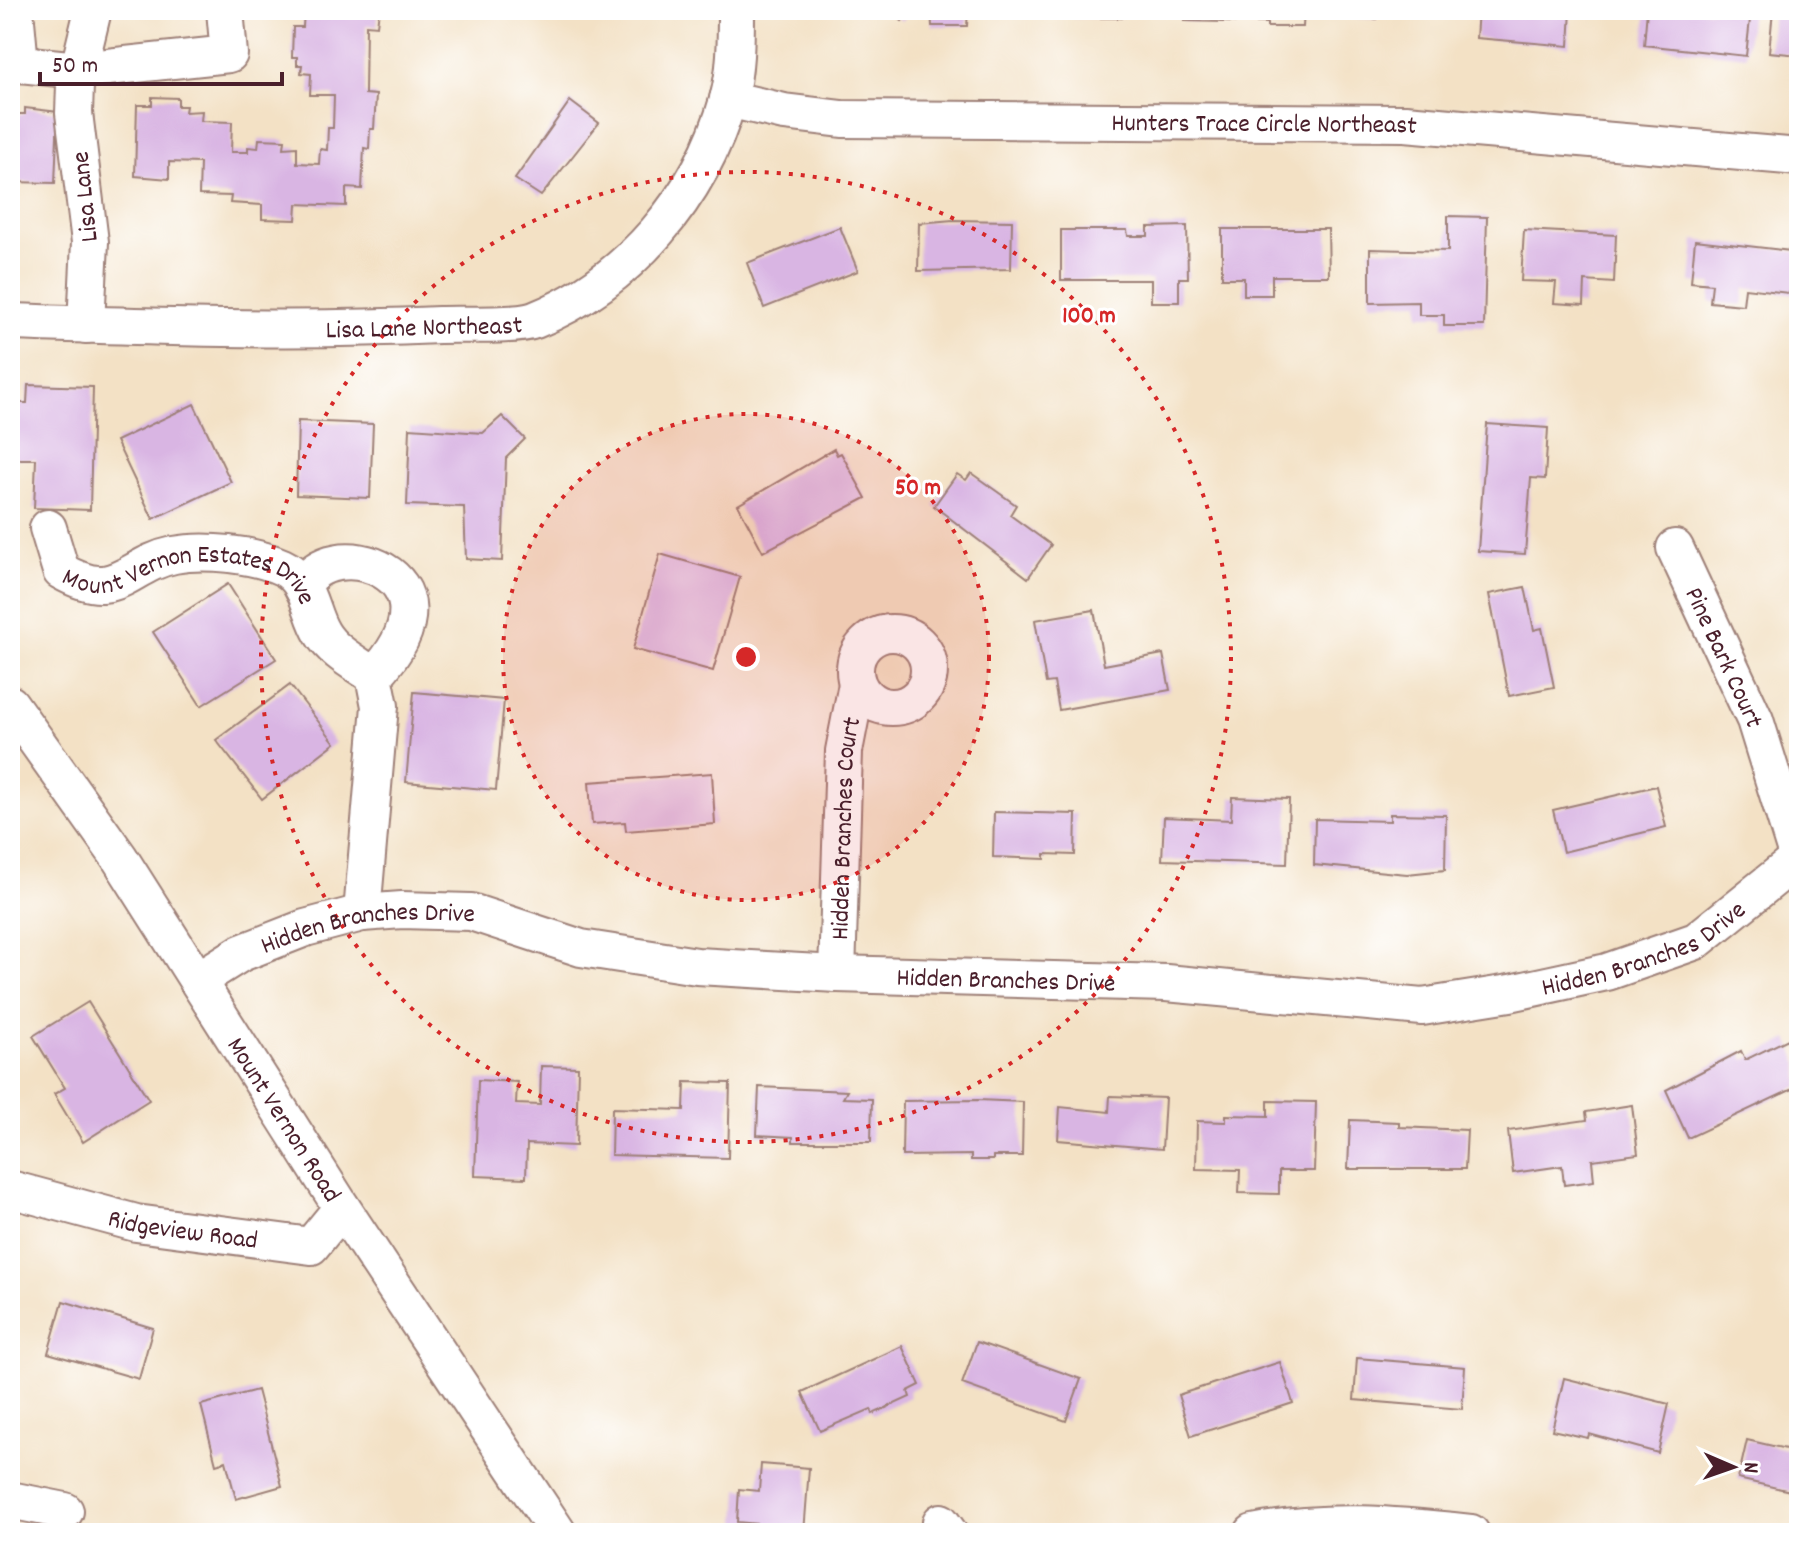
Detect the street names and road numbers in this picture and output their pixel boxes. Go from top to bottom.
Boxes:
street label: Hunters Trace Circle Northeast [1111,106,1418,146]
street label: Lisa Lane [63,150,110,244]
street label: Lisa Lane Northeast [325,308,525,350]
street label: Mount Vernon Estates Drive [55,537,323,611]
street label: Pine Bark Court [1674,582,1771,733]
street label: Hidden Branches Court [823,714,872,941]
street label: Hidden Branches Drive [1538,893,1755,1008]
street label: Hidden Branches Drive [256,895,475,966]
street label: Hidden Branches Drive [896,961,1116,1004]
street label: Mount Vernon Road [216,1031,349,1211]
street label: Ridgeview Road [103,1201,260,1261]

